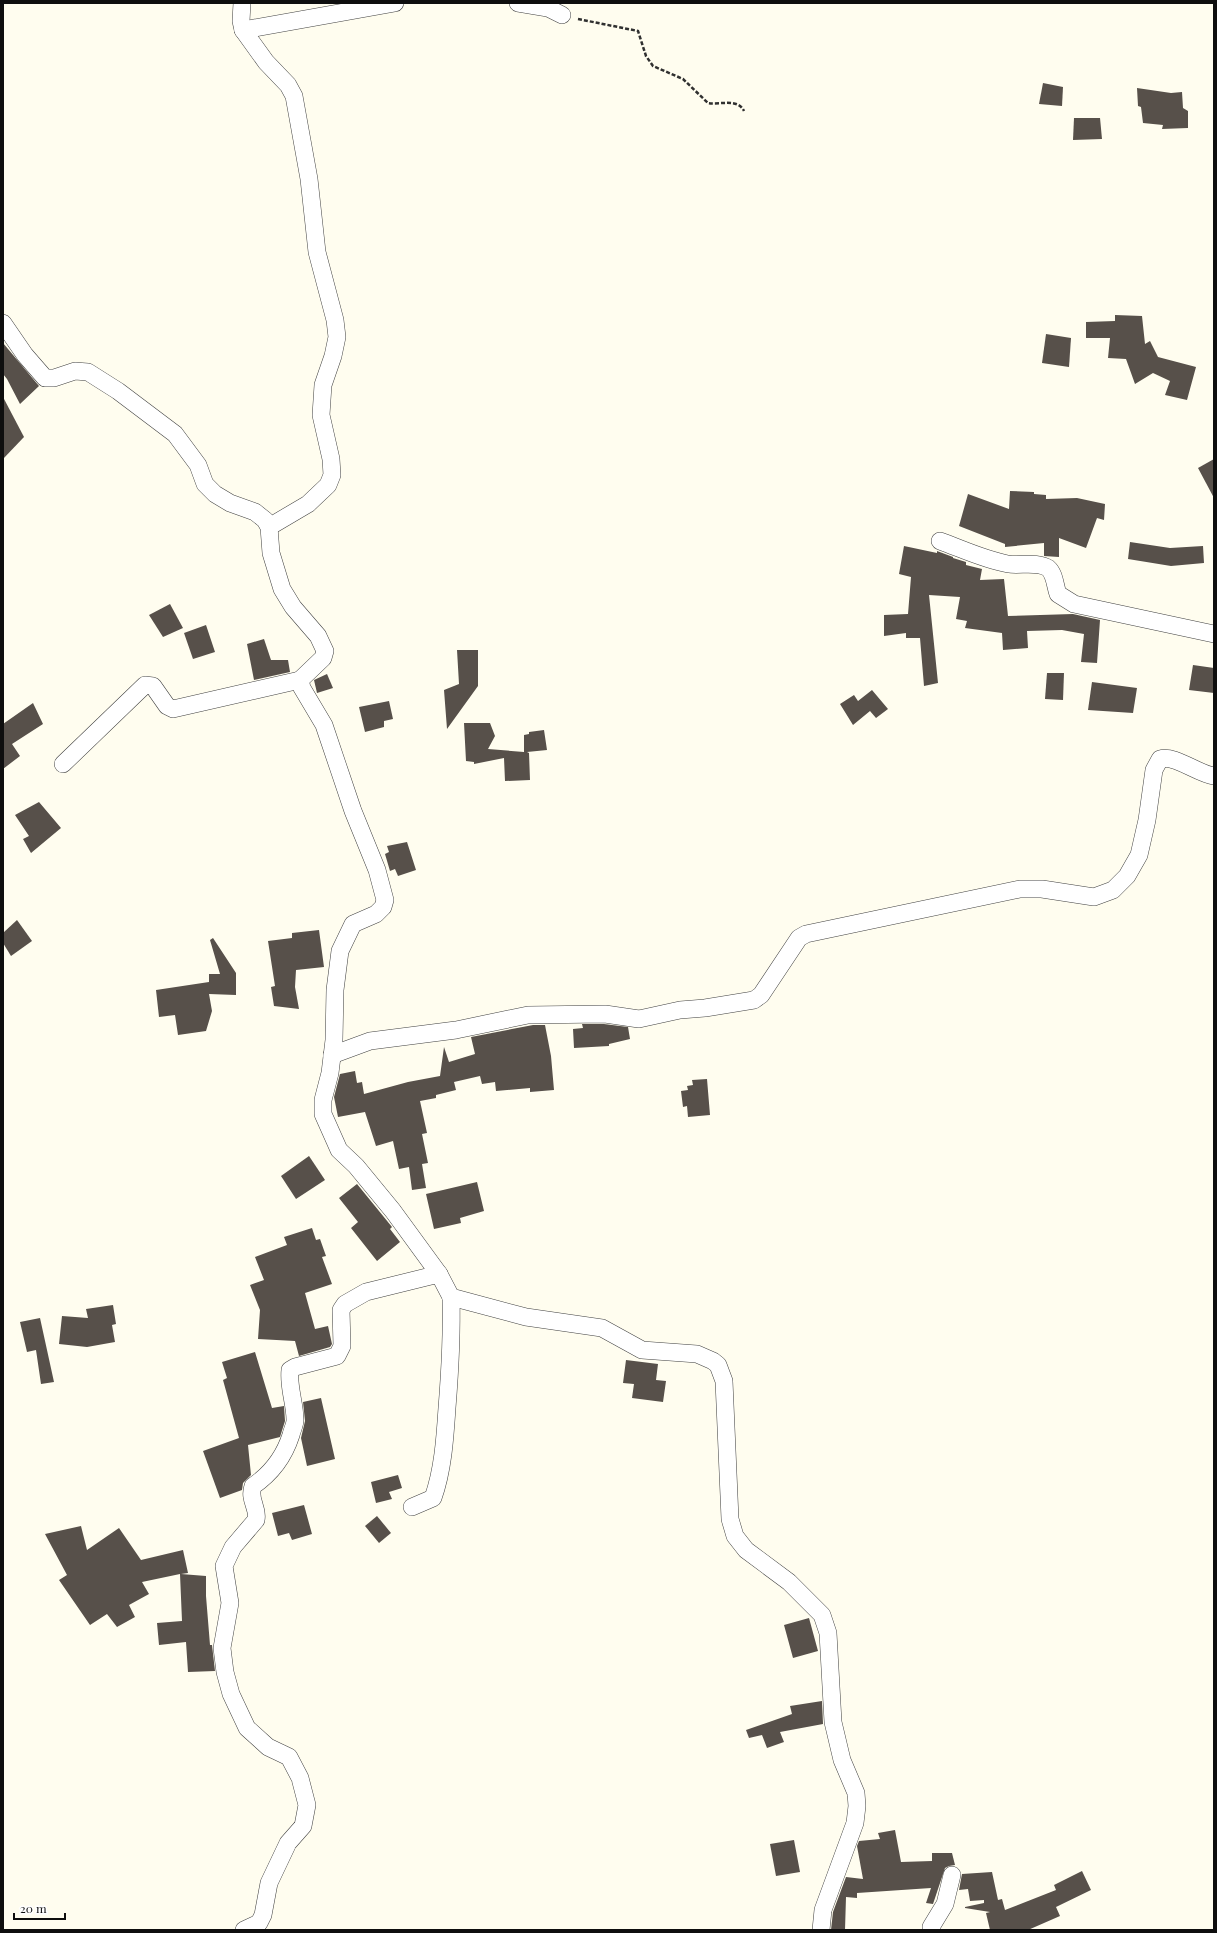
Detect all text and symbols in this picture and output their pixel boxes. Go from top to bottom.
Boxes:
scale bar [14,1895,65,1921]
text: 20 m [20,1900,47,1916]

